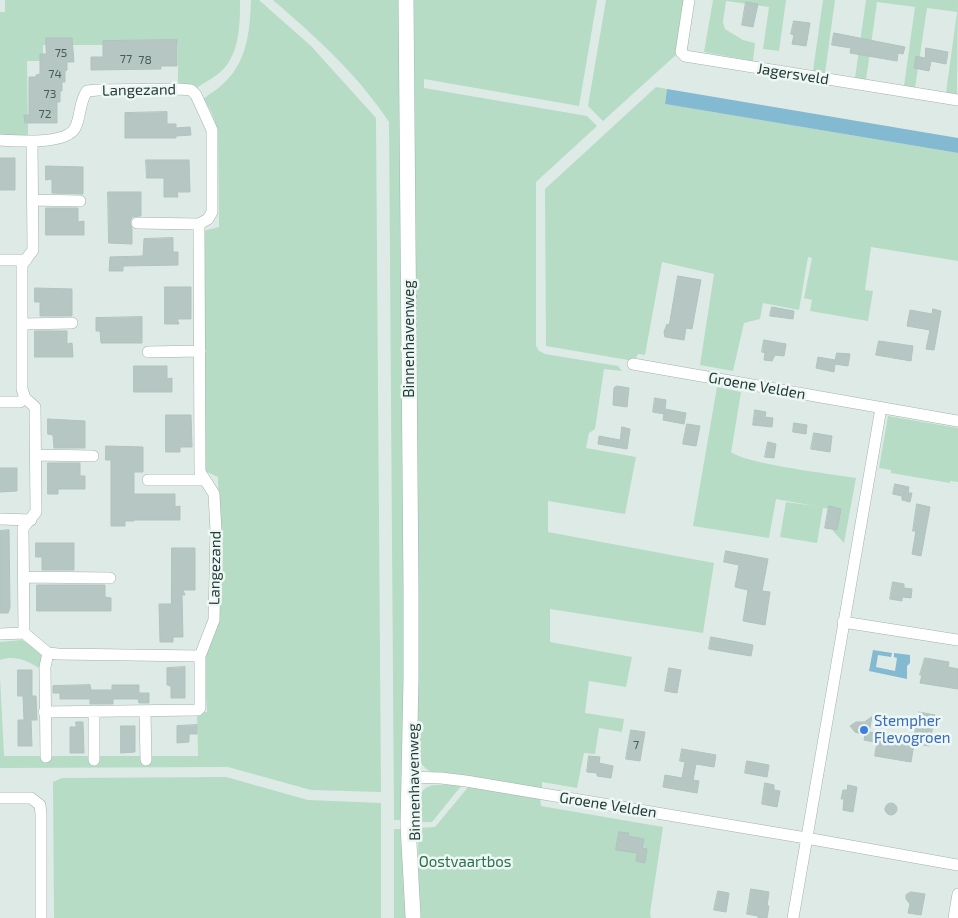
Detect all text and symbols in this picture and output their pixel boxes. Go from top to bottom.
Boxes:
house number: 75 [55,46,67,60]
house number: 77 [120,52,132,66]
house number: 78 [138,53,152,67]
street label: Jagersveld [756,59,830,89]
house number: 74 [48,67,62,81]
street label: Langezand [102,80,176,100]
house number: 73 [44,87,56,101]
house number: 72 [39,107,51,121]
street label: Binnenhavenweg [400,280,418,398]
street label: Groene Velden [707,369,807,403]
street label: Langezand [205,531,225,605]
place label: Stempher Flevogroen [874,712,950,747]
street label: Binnenhavenweg [404,723,424,841]
marker: Stempher Flevogroen [858,724,870,736]
house number: 7 [633,738,639,752]
street label: Groene Velden [558,788,658,822]
park label: Oostvaartbos [419,853,511,871]

